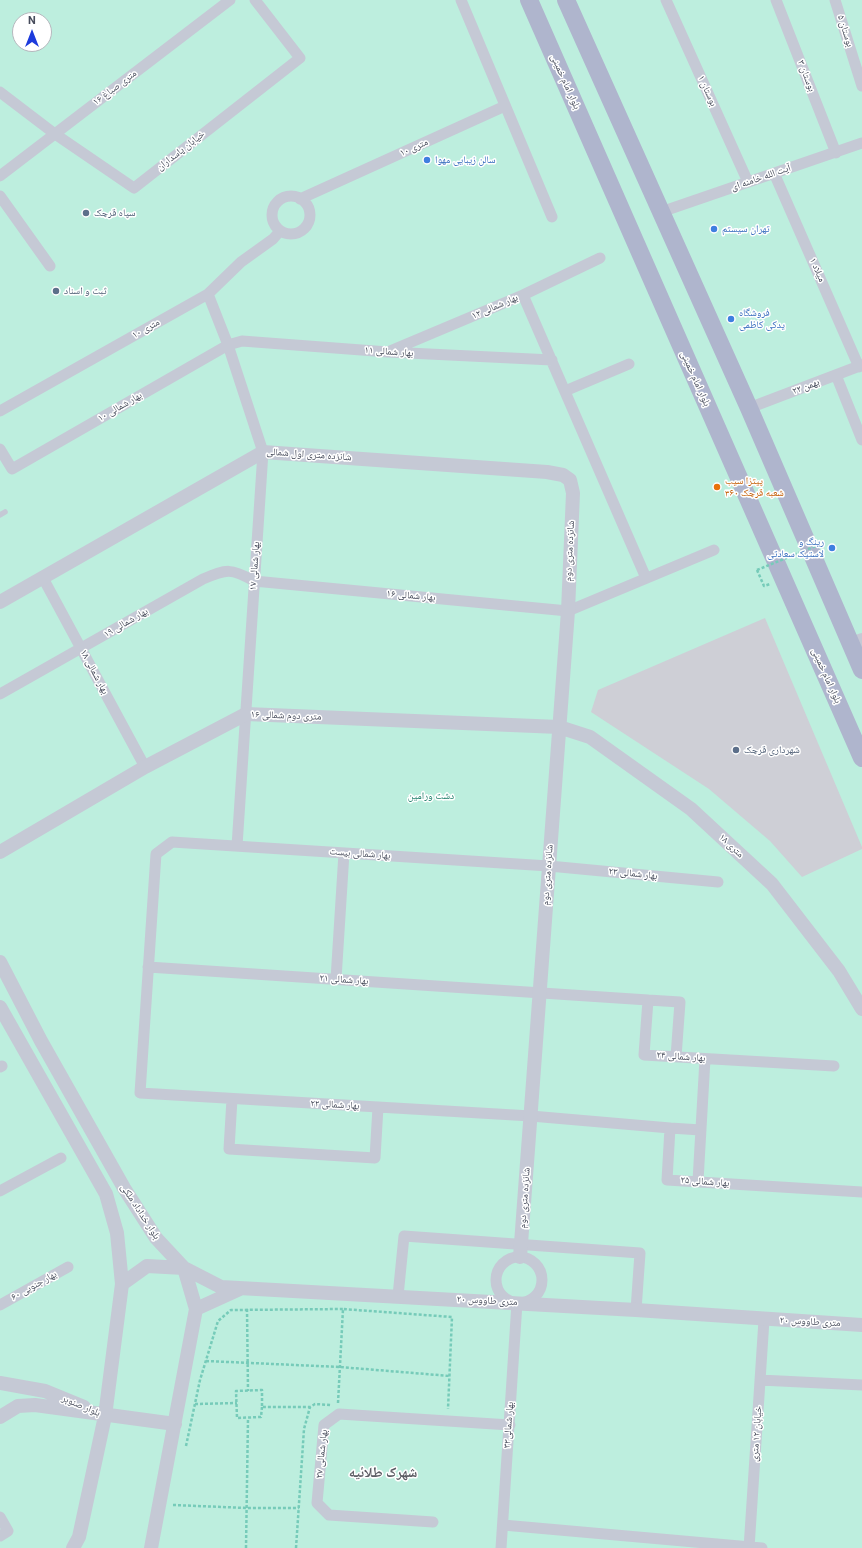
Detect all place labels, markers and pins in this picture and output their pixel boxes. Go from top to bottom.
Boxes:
place label: سالن زیبایی مهوا [435,154,496,166]
marker: سالن زیبایی مهوا [422,155,432,165]
place label: سپاه قرچک [94,207,136,219]
marker: سپاه قرچک [81,208,91,218]
place label: تهران سیستم [722,223,770,235]
marker: تهران سیستم [709,224,719,234]
place label: ثبت و اسناد [64,285,107,297]
marker: ثبت و اسناد [51,286,61,296]
place label: فروشگاه یدکی کاظمی [739,307,785,330]
marker: فروشگاه یدکی کاظمی [726,314,736,324]
place label: پیتزا سیب ۳۶۰ شعبه قرچک [725,475,784,498]
marker: پیتزا سیب ۳۶۰ شعبه قرچک [712,482,722,492]
place label: رینگ و لاستیک سعادتی [767,536,824,560]
marker: رینگ و لاستیک سعادتی [827,543,837,553]
place label: شهرداری قرچک [744,744,800,756]
marker: شهرداری قرچک [731,745,741,755]

